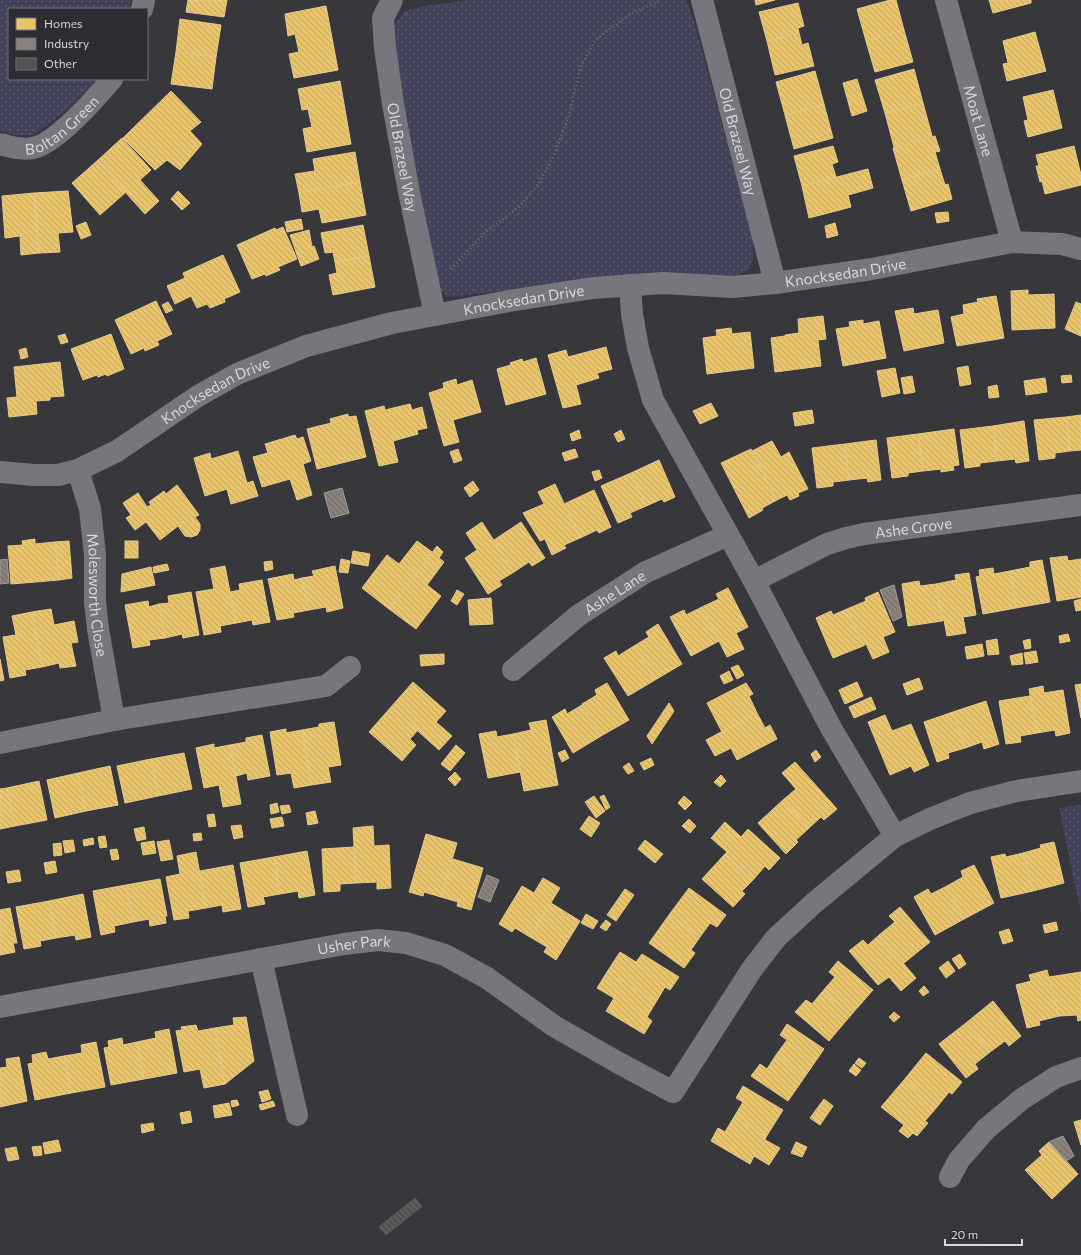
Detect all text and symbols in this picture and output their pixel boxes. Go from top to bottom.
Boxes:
legend [8,8,148,80]
text: Homes [44,16,82,30]
text: Industry [44,36,89,50]
text: Other [44,56,77,70]
street label: Moat Lane [961,83,997,158]
street label: Old Brazeel Way [716,85,761,198]
street label: Boltan Green [24,92,102,158]
street label: Old Brazeel Way [384,101,422,214]
street label: Knocksedan Drive [784,254,907,290]
street label: Knocksedan Drive [462,281,585,318]
street label: Knocksedan Drive [157,353,272,428]
street label: Ashe Grove [874,513,953,541]
street label: Molesworth Close [84,532,112,658]
street label: Ashe Lane [580,566,649,619]
street label: Usher Park [316,931,392,958]
scale bar [945,1221,1022,1247]
text: 20 m [951,1227,978,1241]

